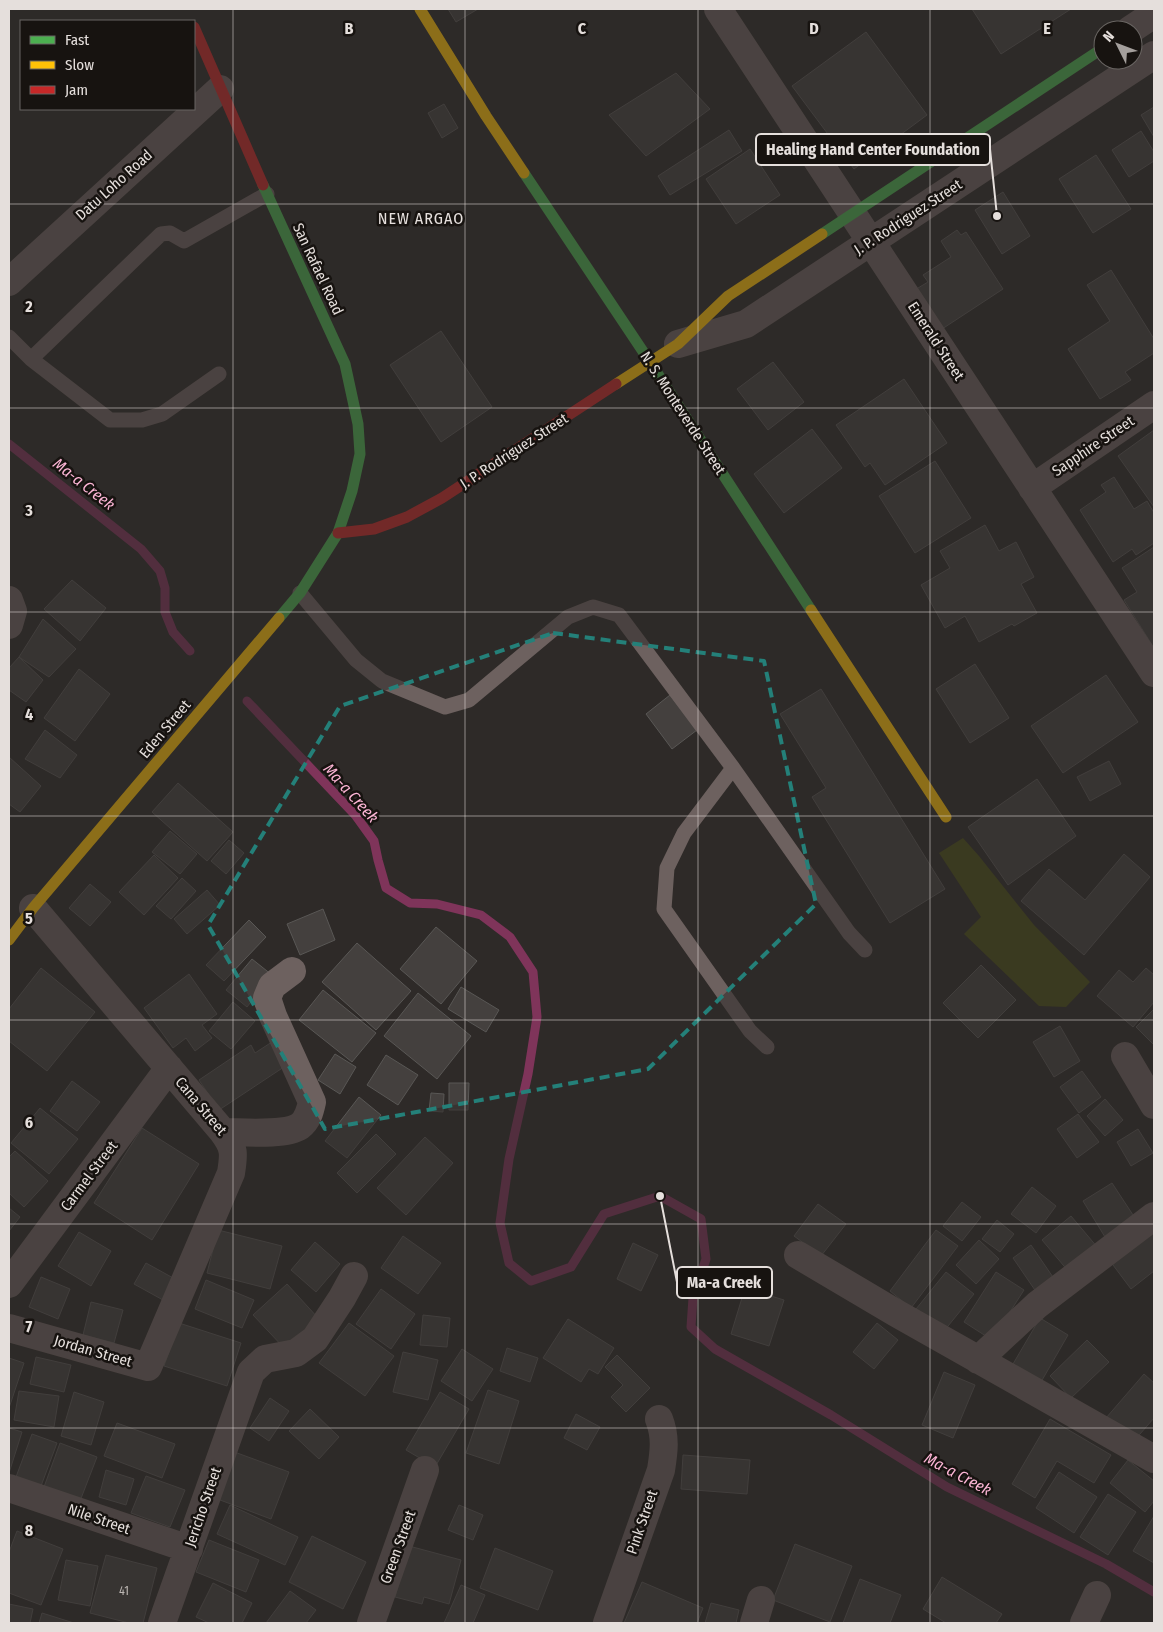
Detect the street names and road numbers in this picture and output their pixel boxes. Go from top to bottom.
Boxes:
street label: Datu Loho Road [72,146,156,224]
street label: J. P. Rodriguez Street [851,175,965,259]
street label: San Rafael Road [289,220,347,318]
street label: Emerald Street [904,298,968,384]
street label: N. S. Monteverde Street [636,348,730,478]
street label: J. P. Rodriguez Street [457,409,571,493]
street label: Sapphire Street [1049,412,1138,480]
street label: Eden Street [135,696,195,762]
street label: Cana Street [171,1073,231,1139]
street label: Carmel Street [57,1137,121,1215]
street label: Jordan Street [52,1331,134,1371]
street label: Jericho Street [181,1465,225,1549]
street label: Pink Street [623,1487,661,1557]
street label: Nile Street [66,1500,133,1538]
street label: Green Street [376,1508,420,1586]

